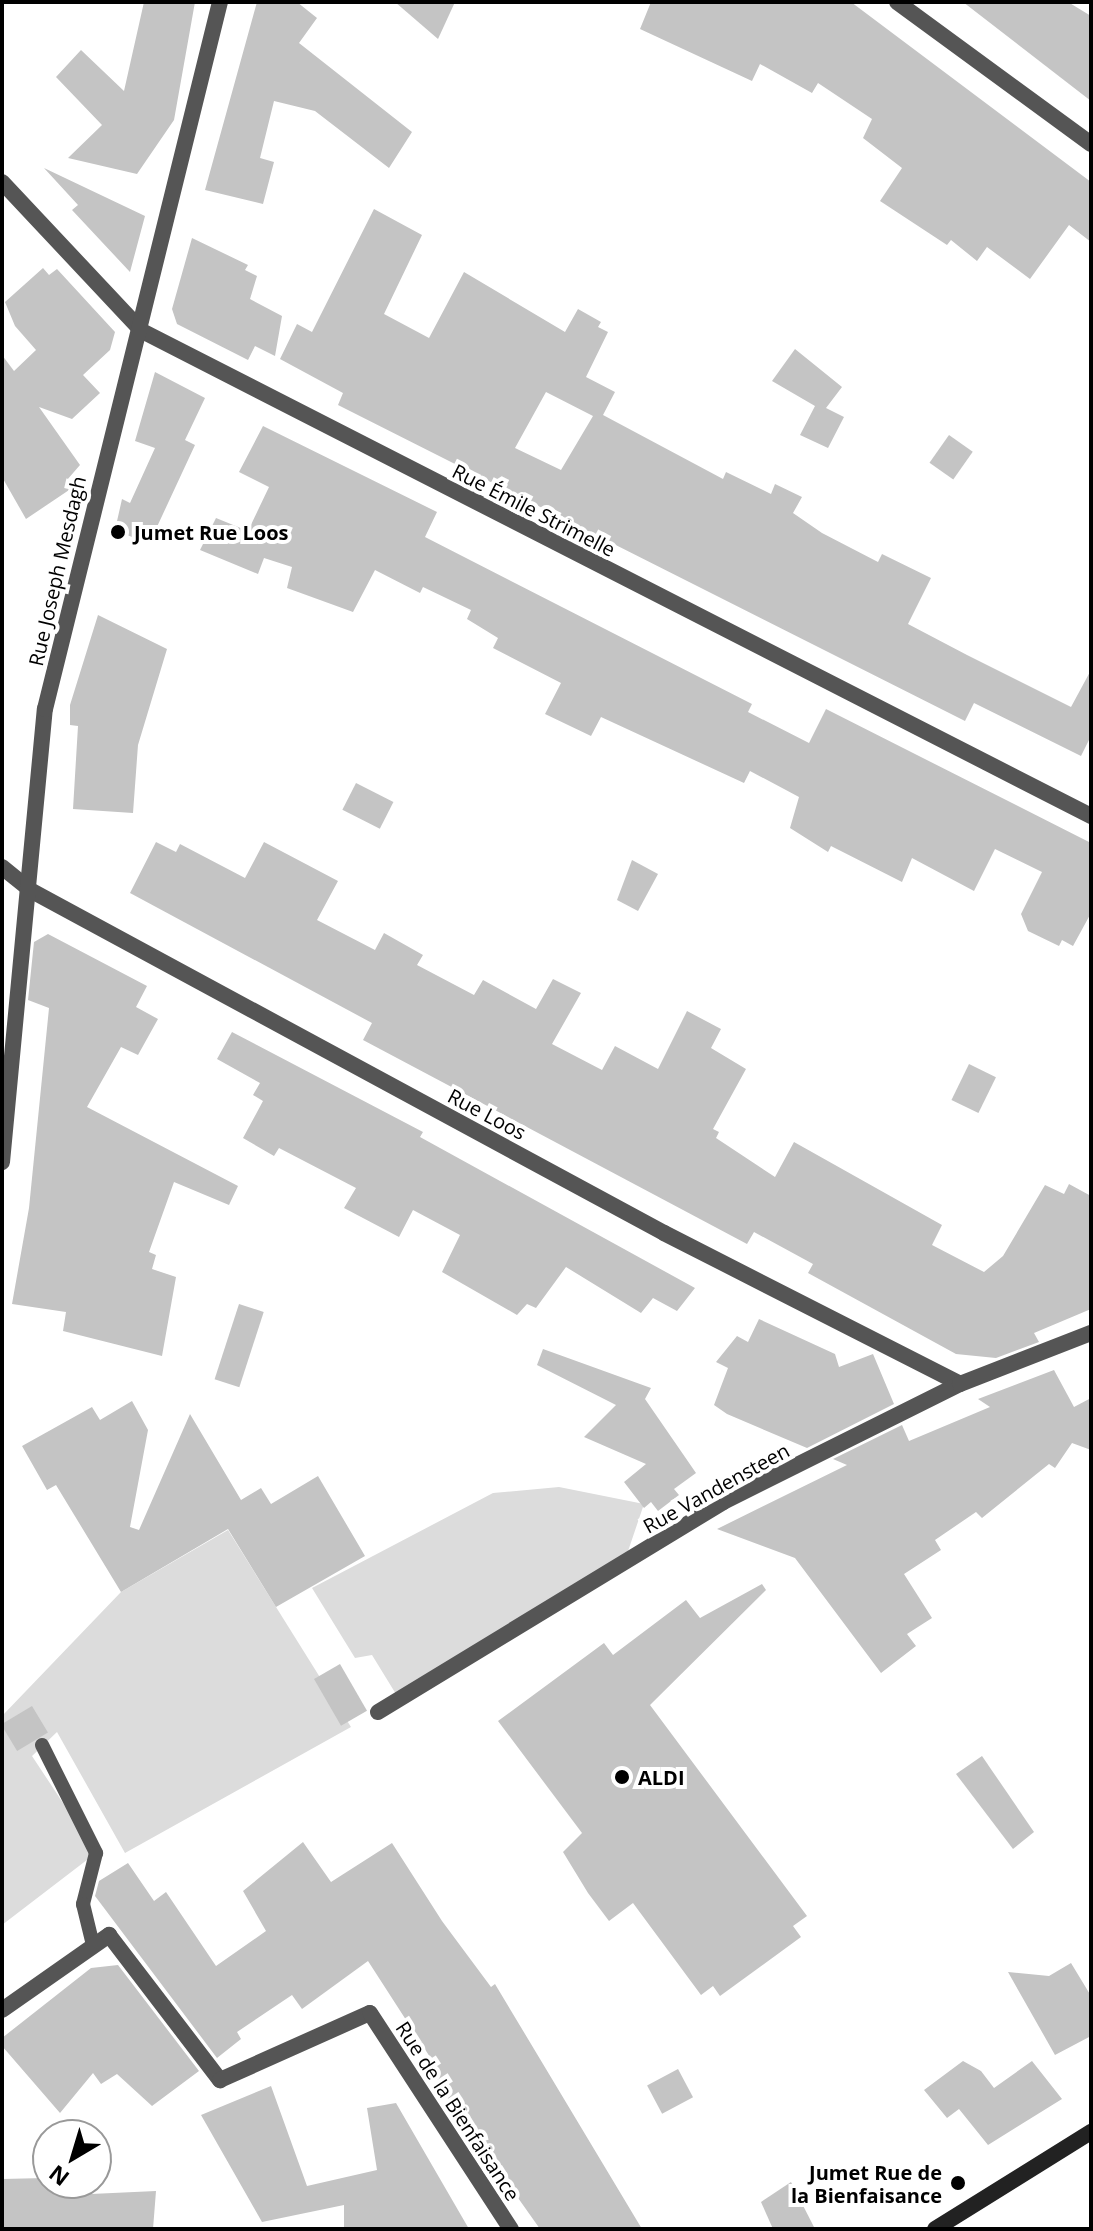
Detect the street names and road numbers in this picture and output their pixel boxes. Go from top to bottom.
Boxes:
street label: Rue Émile Strimelle [449,459,619,561]
street label: Rue Joseph Mesdagh [23,474,91,668]
street label: Rue Loos [444,1083,530,1145]
street label: Rue Vandensteen [639,1438,793,1538]
street label: Rue de la Bienfaisance [391,2017,525,2205]

